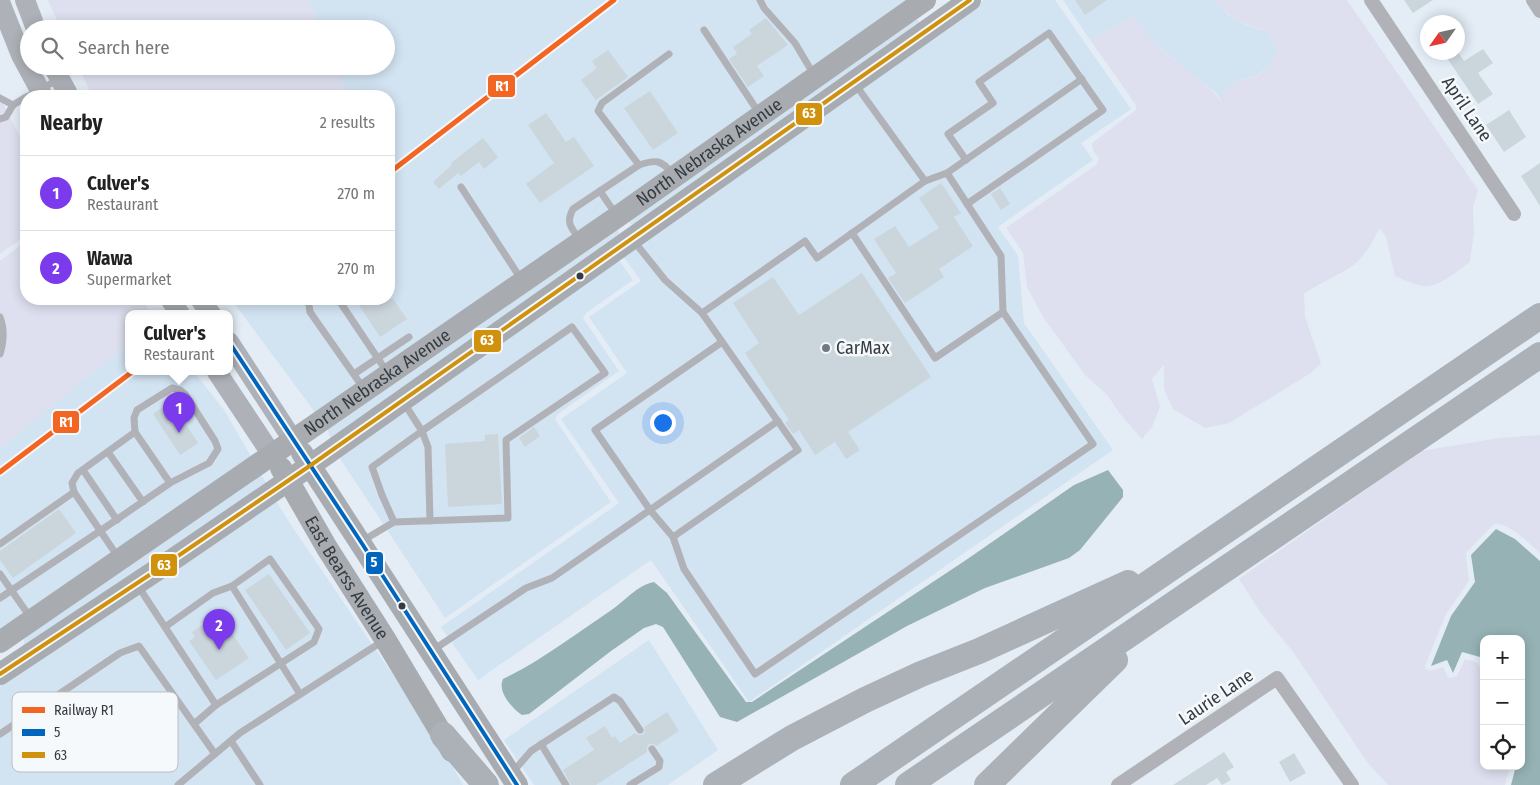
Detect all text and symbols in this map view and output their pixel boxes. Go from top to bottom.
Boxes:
north arrow [1420,15,1465,60]
search box [20,20,395,75]
icon: search [38,34,66,62]
text: Search here [78,36,170,59]
street label: April Lane [1437,72,1497,146]
line badge: R1 [487,74,516,98]
text: R1 [495,78,509,95]
street label: North Nebraska Avenue [632,93,786,211]
line badge: 63 [795,102,823,126]
text: 63 [802,105,816,122]
text: Nearby [40,110,102,136]
text: 2 results [320,113,375,132]
text: Culver's [87,172,149,195]
text: 1 [53,184,59,203]
text: 270 m [337,184,375,203]
text: Restaurant [87,195,158,214]
text: Wawa [87,247,133,270]
text: 2 [52,259,60,278]
text: 270 m [337,259,375,278]
text: Supermarket [87,270,171,289]
unlabelled marker [575,271,585,281]
popup [125,310,233,375]
text: Culver's [143,322,206,345]
street label: North Nebraska Avenue [300,324,455,440]
line badge: 63 [473,329,502,353]
text: 63 [480,332,494,349]
place label: CarMax [836,337,890,359]
marker: CarMax [820,342,832,354]
text: Restaurant [143,345,215,364]
pin: 1 [163,392,195,433]
line badge: R1 [52,410,80,434]
your location [650,410,676,436]
text: R1 [59,414,73,431]
street label: East Bearss Avenue [300,512,394,644]
line badge: 5 [365,551,384,575]
line badge: 63 [150,553,178,577]
text: 5 [371,554,378,571]
text: 63 [157,557,171,574]
unlabelled marker [397,601,407,611]
pin: 2 [203,609,235,650]
map controls [1480,635,1525,770]
button: + [1480,635,1525,680]
street label: Laurie Lane [1175,664,1257,730]
button: − [1480,680,1525,725]
legend [12,692,178,772]
text: Railway R1 [54,702,114,719]
text: 5 [54,724,60,741]
button: locate [1480,725,1525,770]
text: 63 [54,747,67,764]

